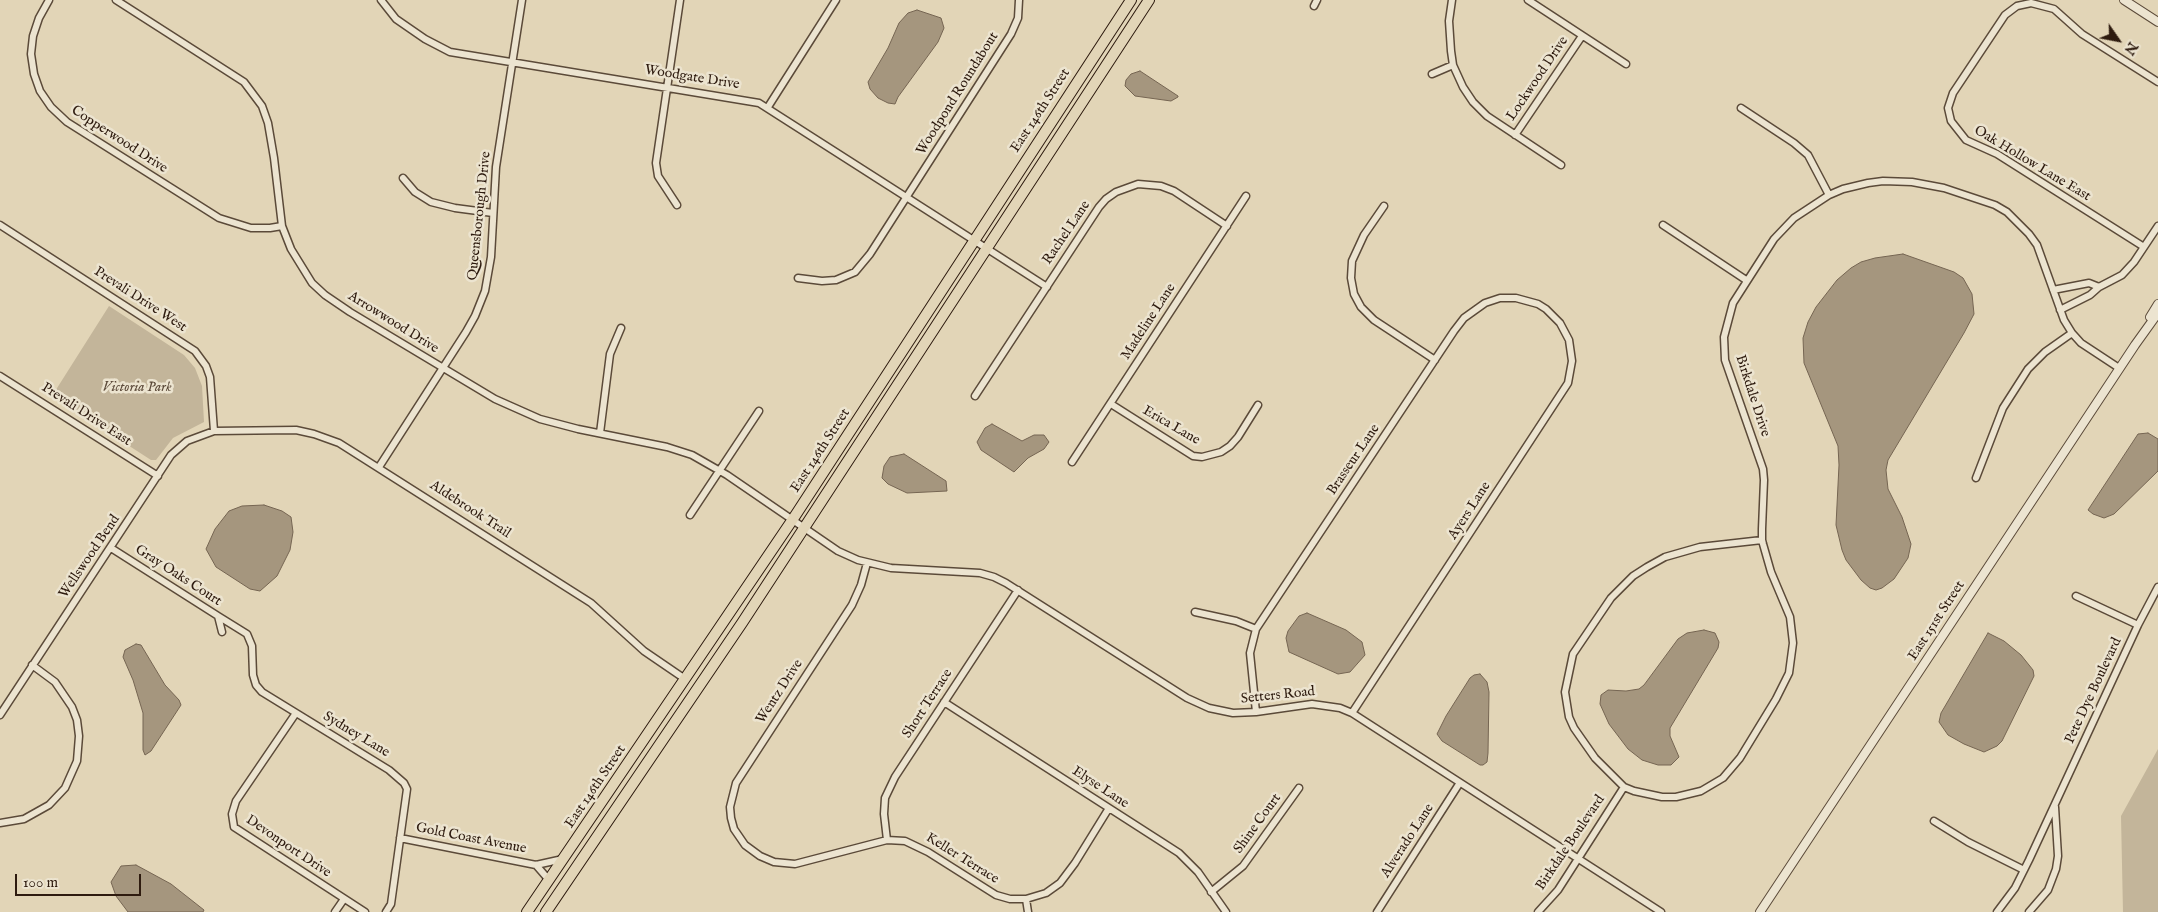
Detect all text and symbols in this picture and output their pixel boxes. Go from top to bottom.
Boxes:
north arrow [2093,15,2143,65]
street label: Woodpond Roundabout [913,30,1003,158]
street label: Lockwood Drive [1504,34,1572,124]
text: N [2120,38,2141,58]
street label: Woodgate Drive [643,62,741,94]
street label: East 146th Street [1008,66,1074,156]
street label: Copperwood Drive [68,103,170,177]
street label: Oak Hollow Lane East [1971,123,2093,205]
street label: Queensborough Drive [465,151,495,281]
street label: Rachel Lane [1040,198,1094,268]
street label: Prevali Drive West [91,264,189,336]
street label: Madeline Lane [1118,281,1180,363]
street label: Arrowwood Drive [345,288,441,358]
street label: Birkdale Drive [1731,353,1773,439]
street label: Prevali Drive East [38,380,134,450]
park label: Victoria Park [103,380,171,396]
street label: Erica Lane [1139,403,1203,449]
street label: East 146th Street [788,406,854,496]
street label: Brasseur Lane [1324,421,1384,499]
street label: Aldebrook Trail [426,478,514,542]
street label: Ayers Lane [1445,479,1495,543]
street label: Wellswood Bend [56,512,124,602]
street label: Gray Oaks Court [132,542,224,610]
street label: East 151st Street [1905,578,1969,664]
street label: Pete Dye Boulevard [2062,635,2126,747]
street label: Wentz Drive [753,657,807,727]
street label: Short Terrace [899,666,957,742]
street label: Setters Road [1240,684,1316,708]
street label: Sydney Lane [320,709,392,761]
street label: East 146th Street [562,742,630,832]
street label: Elyse Lane [1068,763,1132,813]
street label: Shine Court [1231,791,1285,857]
street label: Birkdale Boulevard [1533,792,1609,894]
street label: Alverado Lane [1378,801,1438,881]
street label: Devonport Drive [242,812,334,882]
street label: Gold Coast Avenue [414,820,528,858]
street label: Keller Terrace [922,830,1002,888]
scale bar [18,864,144,896]
text: 100 m [23,873,58,892]

